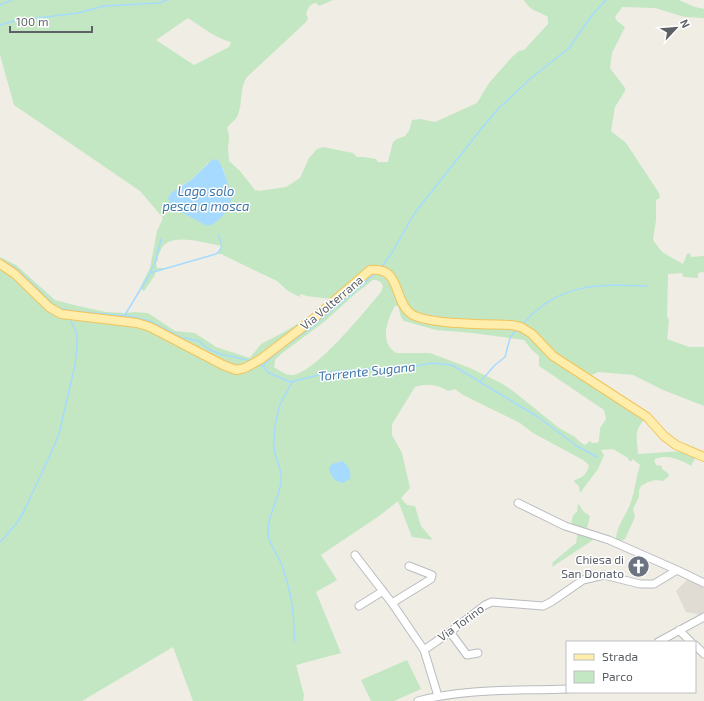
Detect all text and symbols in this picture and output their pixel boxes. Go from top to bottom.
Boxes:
scale bar [10,8,92,34]
north arrow [656,8,696,48]
text: 100 m [16,14,48,28]
text: N [678,17,693,30]
water label: Lago solo pesca a mosca [163,183,249,214]
street label: Via Volterrana [297,272,365,332]
water label: Torrente Sugana [318,358,416,384]
place label: Chiesa di San Donato [561,552,624,580]
church icon: Chiesa di San Donato [626,554,652,580]
street label: Via Torino [435,601,486,644]
legend [566,641,696,693]
text: Strada [602,649,638,663]
text: Parco [602,669,633,683]

